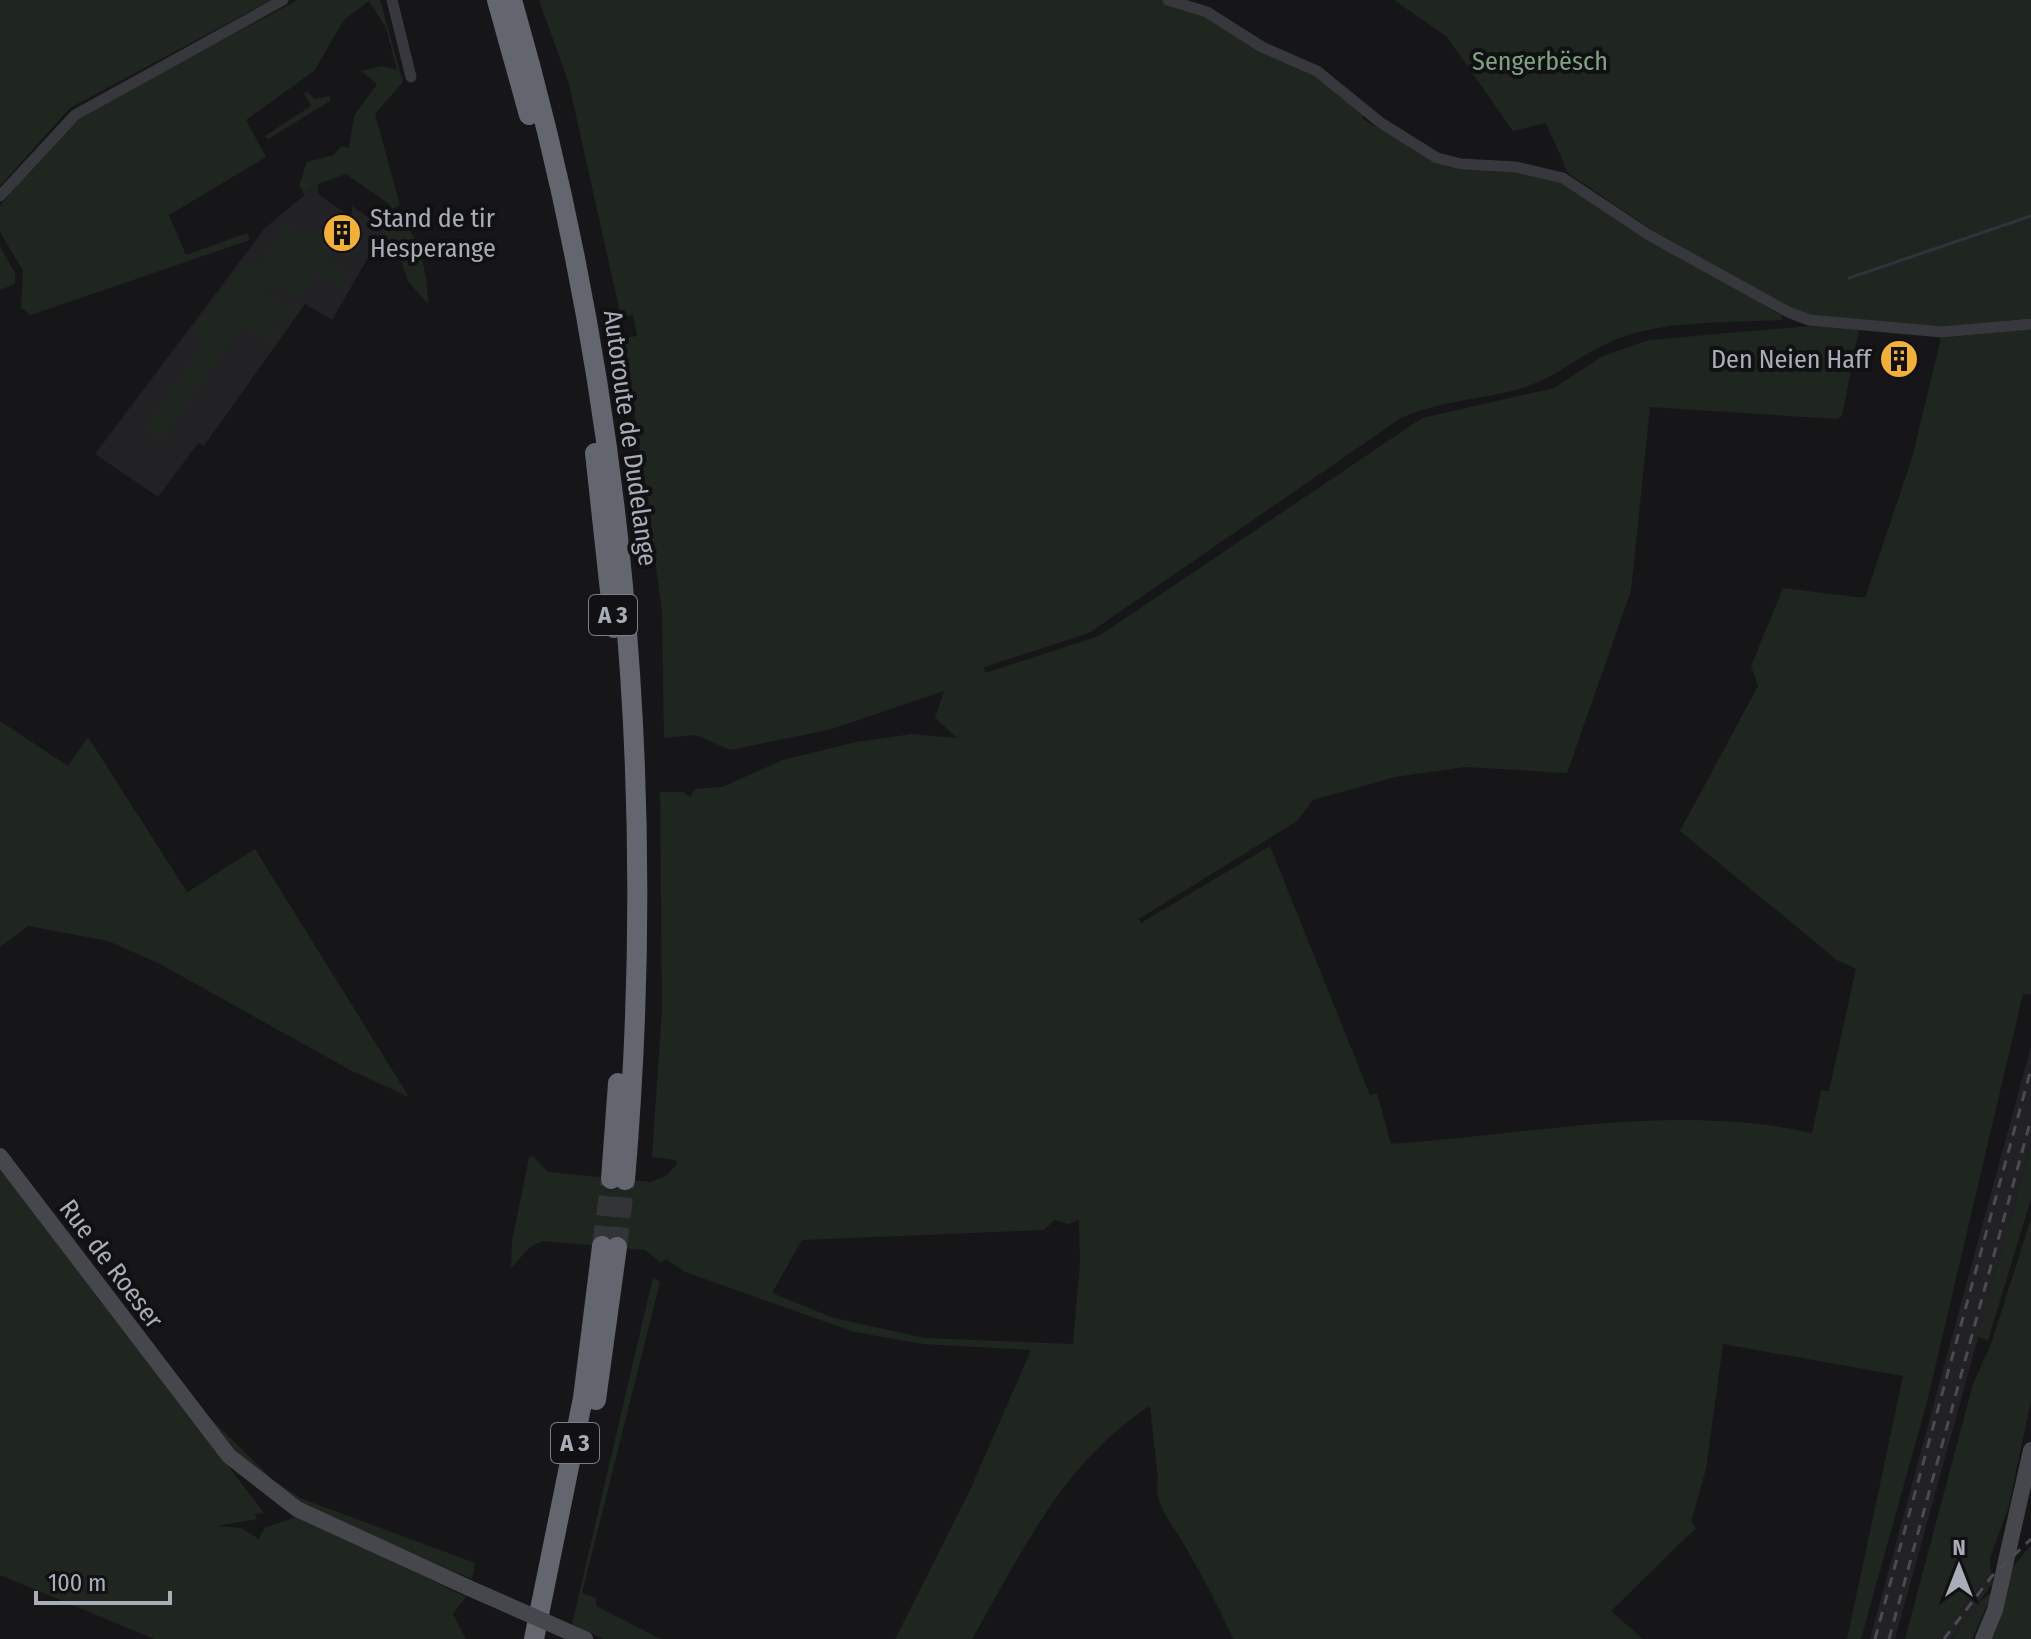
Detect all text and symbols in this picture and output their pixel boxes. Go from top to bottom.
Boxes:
park label: Sengerbësch [1472,46,1608,77]
place label: Stand de tir Hesperange [370,203,496,264]
building icon: Stand de tir Hesperange [321,212,363,254]
street label: Autoroute de Dudelange [597,308,663,568]
building icon: Den Neien Haff [1878,338,1920,380]
place label: Den Neien Haff [1711,344,1873,375]
road number: A 3 [589,595,637,635]
street label: Rue de Roeser [53,1194,169,1334]
road number: A 3 [551,1423,599,1463]
north arrow [1919,1527,1999,1607]
text: N [1952,1534,1966,1561]
scale bar [36,1555,170,1605]
text: 100 m [48,1569,106,1597]

